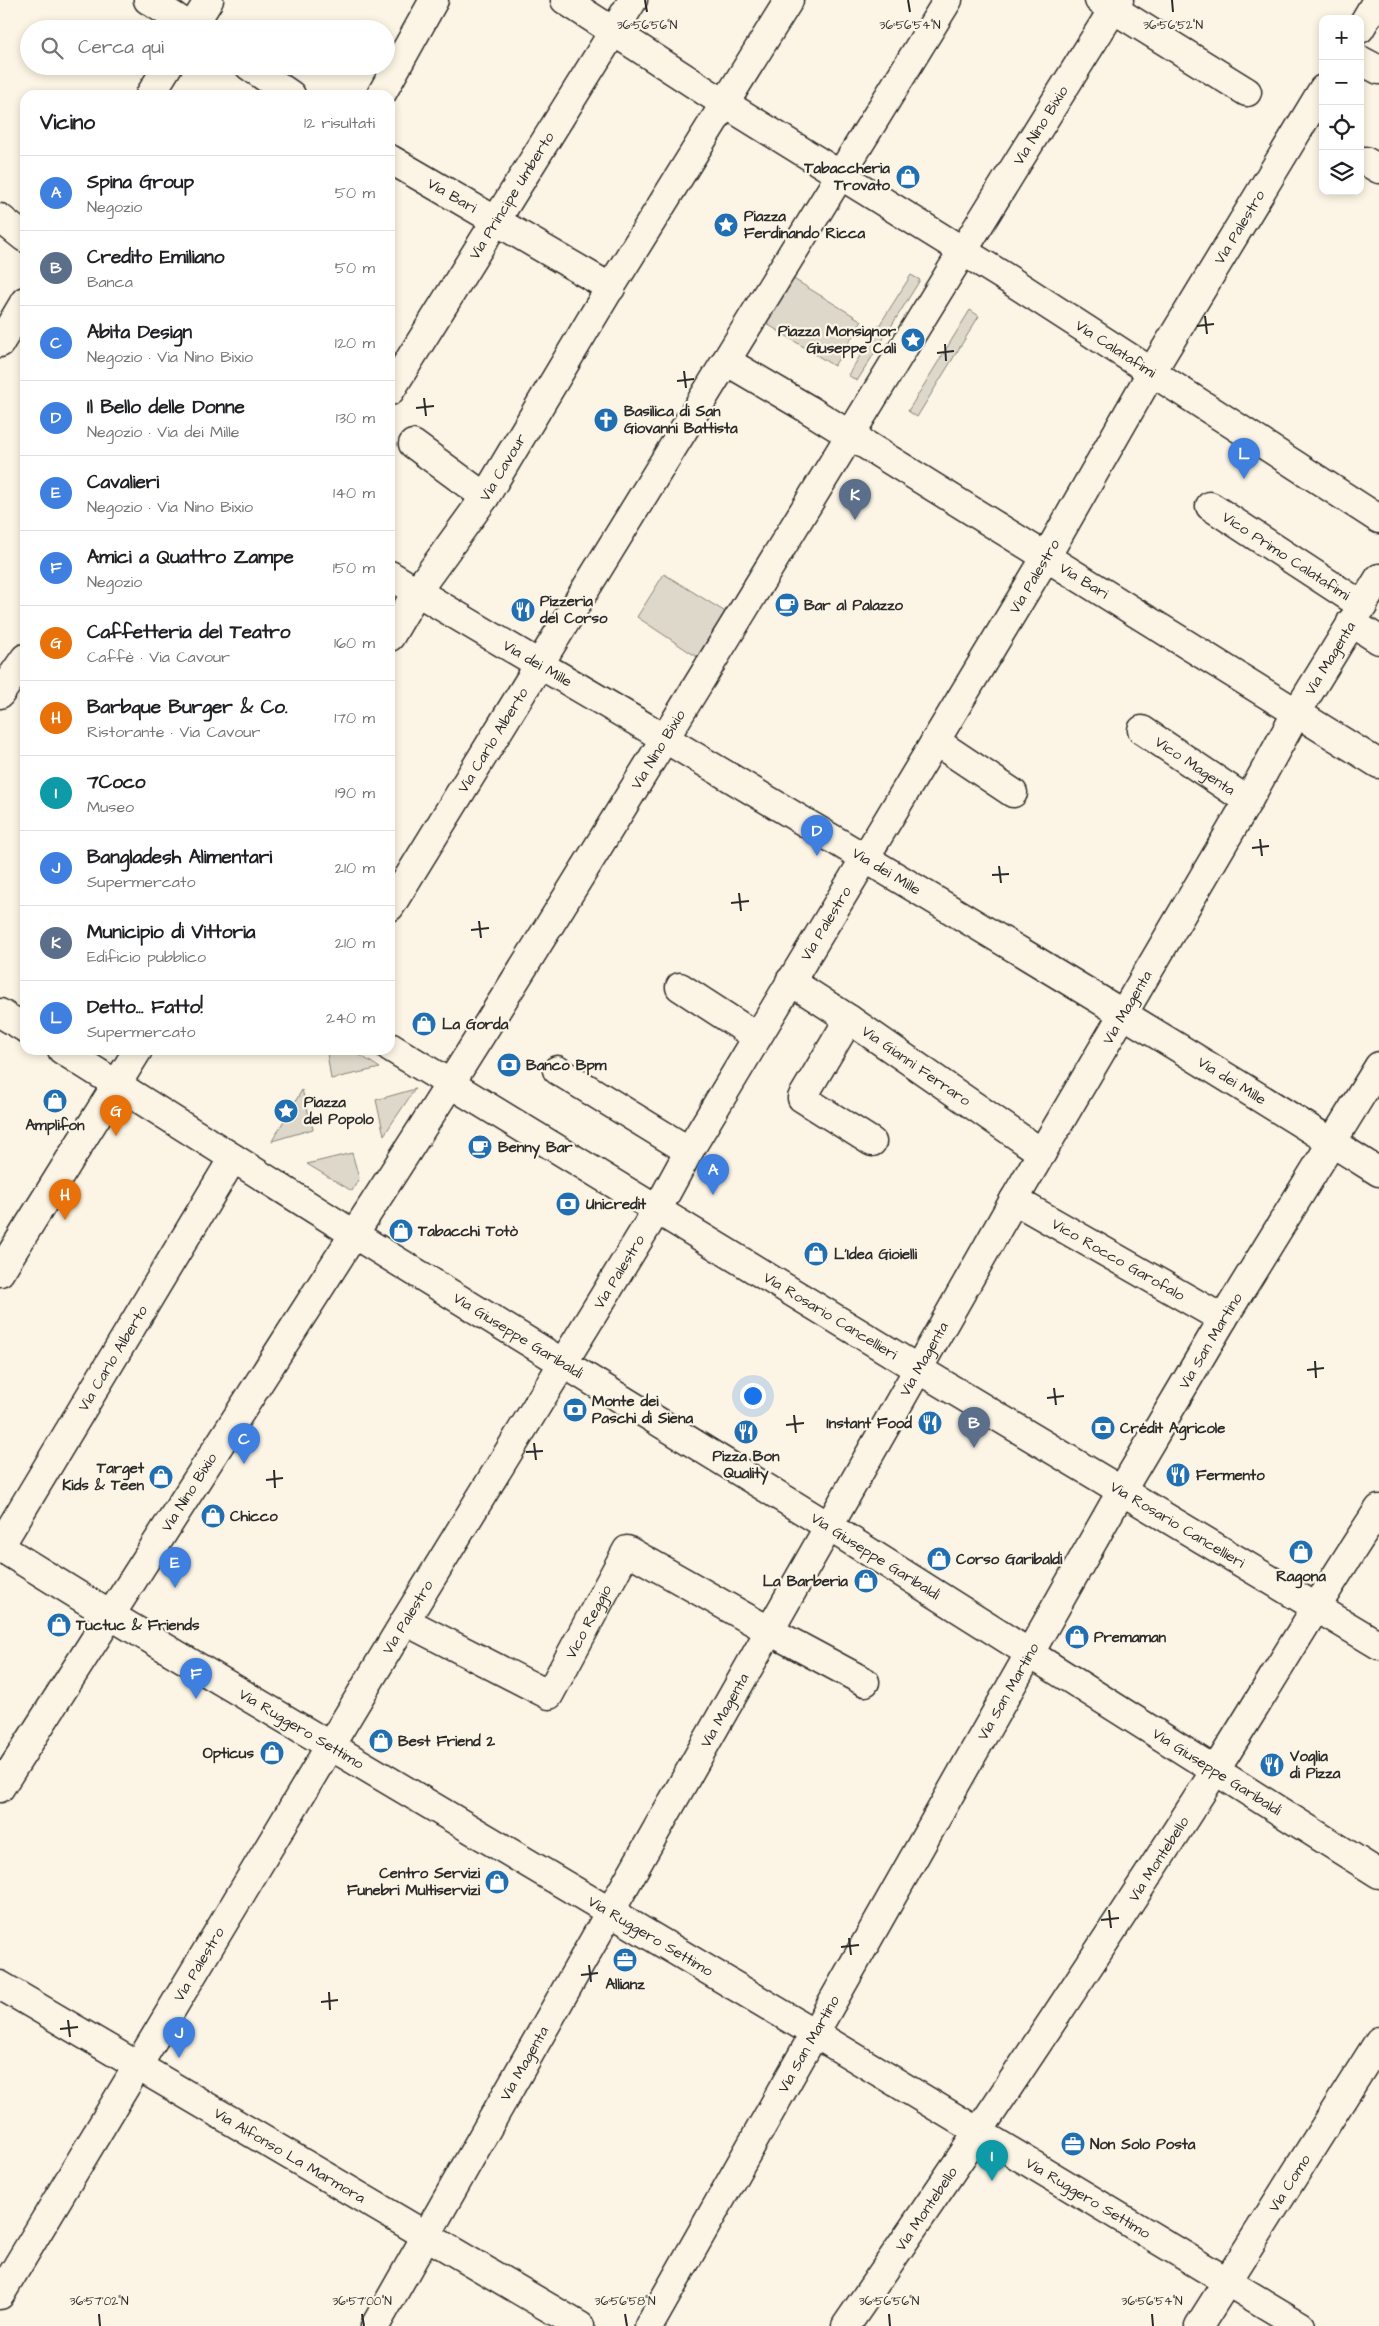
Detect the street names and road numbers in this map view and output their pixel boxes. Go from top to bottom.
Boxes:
street label: Via Nino Bixio [1008,81,1073,169]
street label: Via Principe Umberto [464,127,559,264]
street label: Via Bari [423,173,482,218]
street label: Via Palestro [1209,186,1270,268]
street label: Via Calatafimi [1071,315,1161,383]
street label: Via Cavour [474,429,531,505]
street label: Vico Primo Calatafimi [1218,506,1355,606]
street label: Via Palestro [1004,535,1065,617]
street label: Via Bari [1055,557,1113,604]
street label: Via Magenta [1299,617,1361,699]
street label: Via dei Mille [499,635,576,692]
street label: Via Carlo Alberto [452,683,533,797]
street label: Via Nino Bixio [626,705,691,793]
street label: Vico Magenta [1151,731,1240,800]
street label: Via dei Mille [848,842,925,900]
street label: Via Palestro [795,882,857,965]
street label: Via Magenta [1097,966,1157,1048]
street label: Via Gianni Ferraro [857,1020,975,1111]
street label: Via dei Mille [1194,1051,1270,1110]
street label: Vico Rocco Garofalo [1048,1213,1189,1306]
street label: Via Palestro [588,1230,650,1313]
street label: Via Rosario Cancellieri [759,1267,902,1365]
street label: Via Giuseppe Garibaldi [449,1287,588,1384]
street label: Via San Martino [1174,1288,1248,1393]
street label: Via Carlo Alberto [73,1301,153,1415]
street label: Via Magenta [894,1318,954,1400]
street label: Via Nino Bixio [156,1448,222,1536]
street label: Via Rosario Cancellieri [1106,1476,1250,1573]
street label: Via Giuseppe Garibaldi [807,1507,945,1605]
street label: Via Palestro [377,1575,438,1658]
street label: Vico Reggio [560,1581,617,1662]
street label: Via San Martino [972,1639,1044,1744]
street label: Via Magenta [695,1669,754,1751]
street label: Via Ruggero Settimo [235,1683,369,1774]
street label: Via Giuseppe Garibaldi [1148,1723,1286,1821]
street label: Via Montebello [1123,1812,1194,1906]
street label: Via Ruggero Settimo [584,1891,718,1982]
street label: Via Palestro [168,1923,230,2005]
street label: Via San Martino [773,1991,845,2097]
street label: Via Magenta [495,2022,554,2104]
street label: Via Alfonso La Marmora [210,2103,370,2208]
street label: Via Como [1263,2150,1316,2216]
street label: Via Ruggero Settimo [1022,2152,1155,2244]
street label: Via Montebello [890,2162,963,2255]

